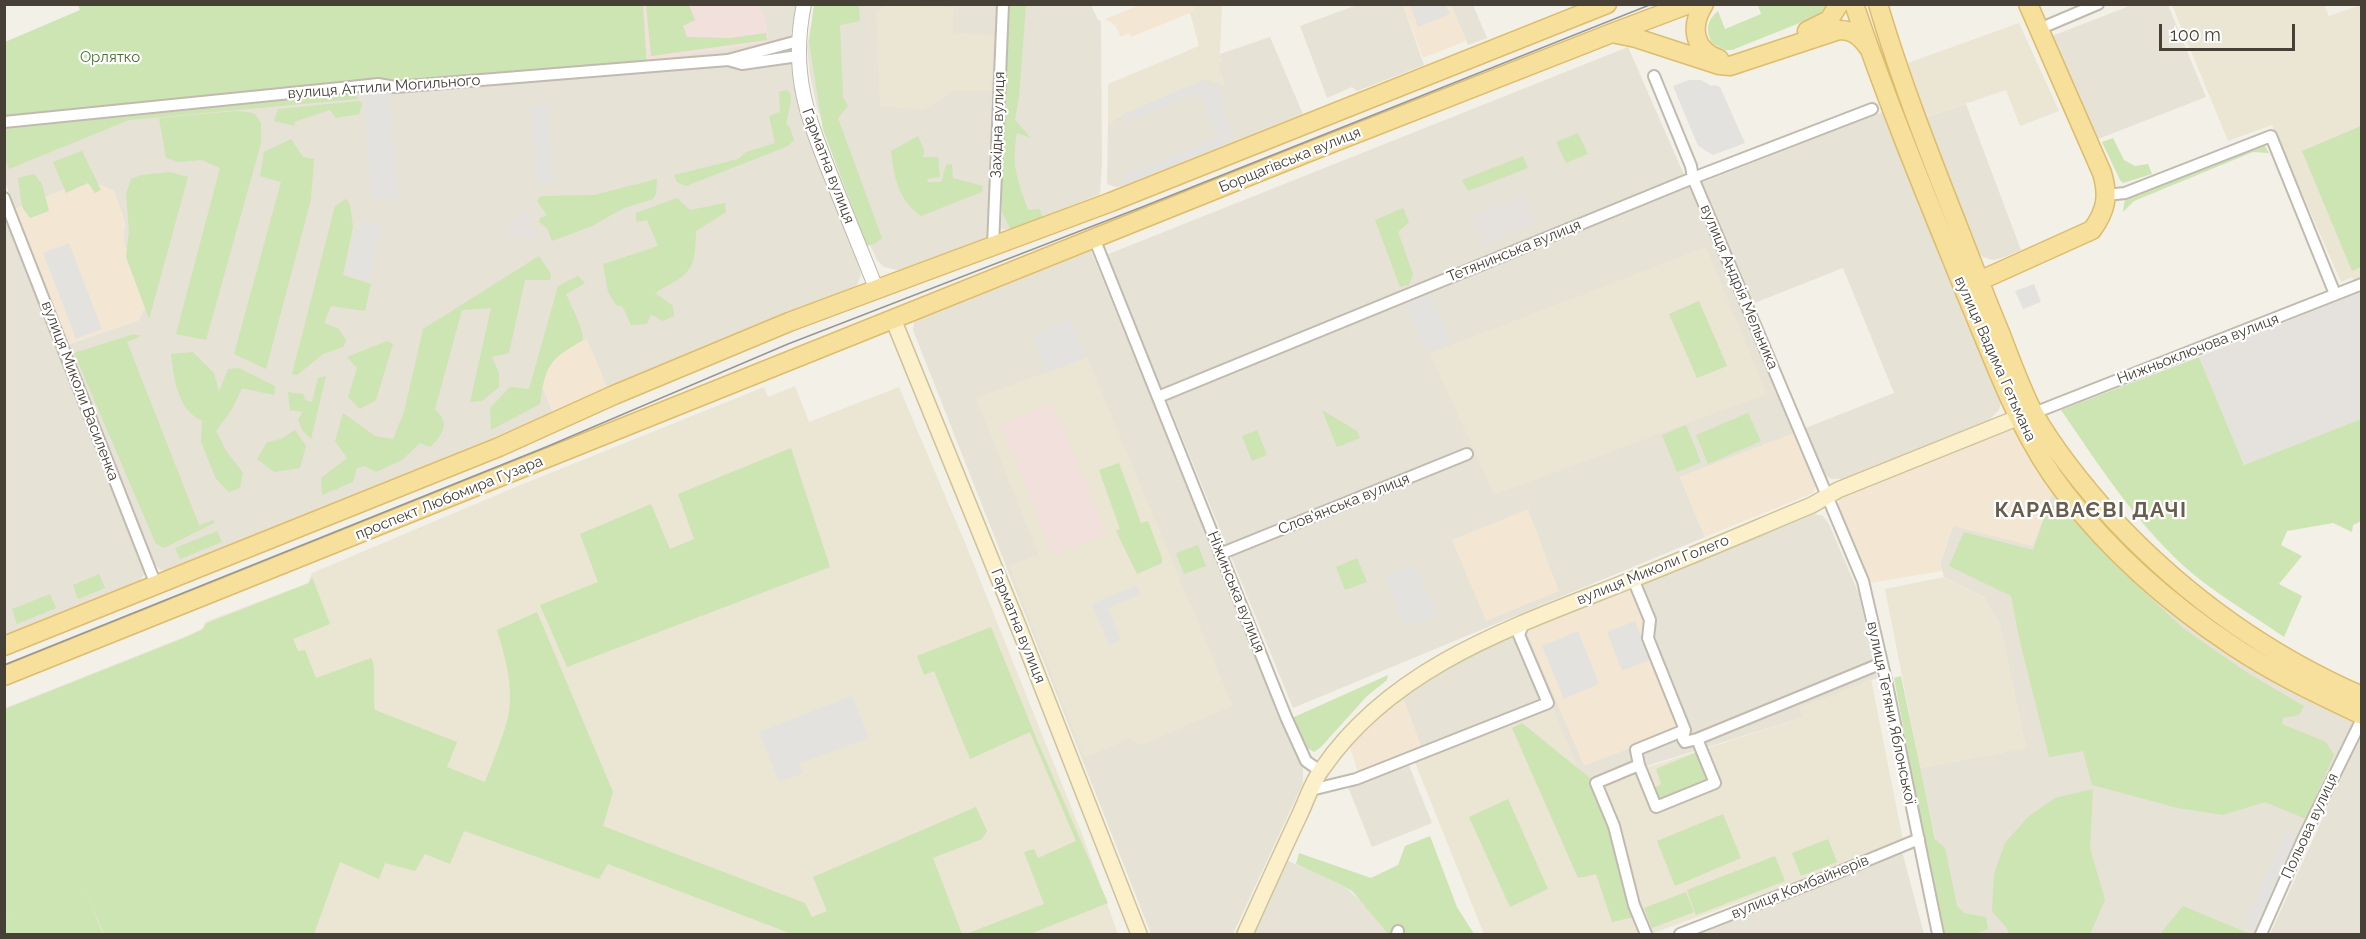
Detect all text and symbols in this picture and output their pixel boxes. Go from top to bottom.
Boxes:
scale bar [2162,12,2298,50]
text: 100 m [2170,24,2221,45]
park label: Орлятко [80,48,140,66]
street label: вулиця Аттили Могильного [287,71,481,103]
street label: Західна вулиця [987,71,1009,179]
street label: Гарматна вулиця [798,106,858,226]
street label: Борщагівська вулиця [1217,123,1363,197]
street label: вулиця Андрія Мельника [1696,202,1782,372]
street label: Тетянинська вулиця [1444,216,1584,286]
street label: вулиця Вадима Гетьмана [1950,274,2040,444]
street label: вулиця Миколи Василенка [37,299,123,483]
street label: Нижньоключова вулиця [2115,310,2281,388]
street label: проспект Любомира Гузара [353,452,545,544]
street label: Слов'янська вулиця [1276,469,1412,539]
district label: КАРАВАЄВІ ДАЧІ [1994,498,2188,524]
street label: Ніжинська вулиця [1203,529,1269,655]
street label: вулиця Миколи Голего [1574,531,1732,609]
street label: Гарматна вулиця [987,566,1049,686]
street label: вулиця Тетяни Яблонської [1863,620,1919,806]
street label: Польова вулиця [2278,770,2342,882]
street label: вулиця Комбайнерів [1729,851,1871,923]

